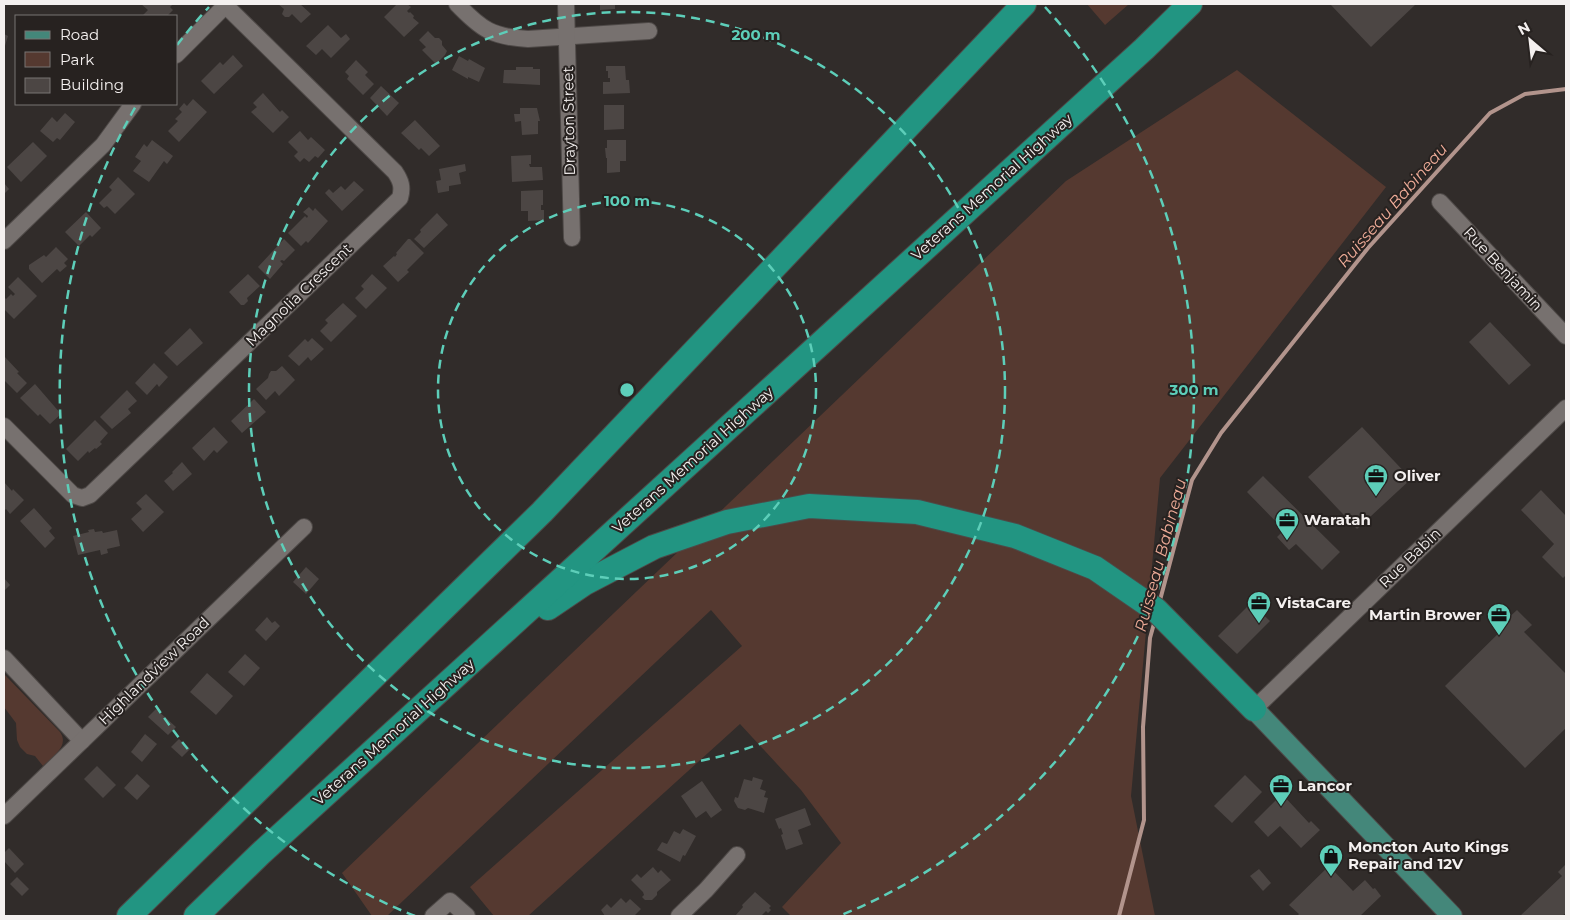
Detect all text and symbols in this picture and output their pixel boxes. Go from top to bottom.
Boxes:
legend [15,15,178,105]
north arrow [1505,15,1555,65]
text: N [1515,18,1533,39]
text: Road [60,25,99,44]
text: 200 m [731,25,781,44]
text: Park [60,50,94,69]
street label: Drayton Street [558,66,579,176]
text: Building [60,75,124,94]
street label: Veterans Memorial Highway [907,108,1077,264]
water label: Ruisseau Babineau [1333,139,1451,271]
text: 100 m [604,191,650,210]
street label: Rue Benjamin [1460,223,1547,314]
street label: Magnolia Crescent [242,239,356,350]
text: 300 m [1168,380,1219,399]
street label: Veterans Memorial Highway [608,381,778,537]
centre of rings [618,381,636,399]
office icon: Oliver [1363,463,1389,497]
place label: Oliver [1394,466,1441,485]
water label: Ruisseau Babineau [1131,476,1190,634]
office icon: Waratah [1274,507,1300,541]
place label: Waratah [1304,510,1371,529]
street label: Rue Babin [1375,524,1444,592]
office icon: VistaCare [1246,590,1272,624]
place label: VistaCare [1275,593,1351,612]
office icon: Martin Brower [1486,602,1512,636]
place label: Martin Brower [1369,605,1483,624]
street label: Highlandview Road [94,613,213,729]
street label: Veterans Memorial Highway [309,653,479,809]
office icon: Lancor [1268,773,1294,807]
place label: Lancor [1298,776,1352,795]
place label: Moncton Auto Kings Repair and 12V [1348,837,1509,873]
shop icon: Moncton Auto Kings Repair and 12V [1318,843,1344,877]

